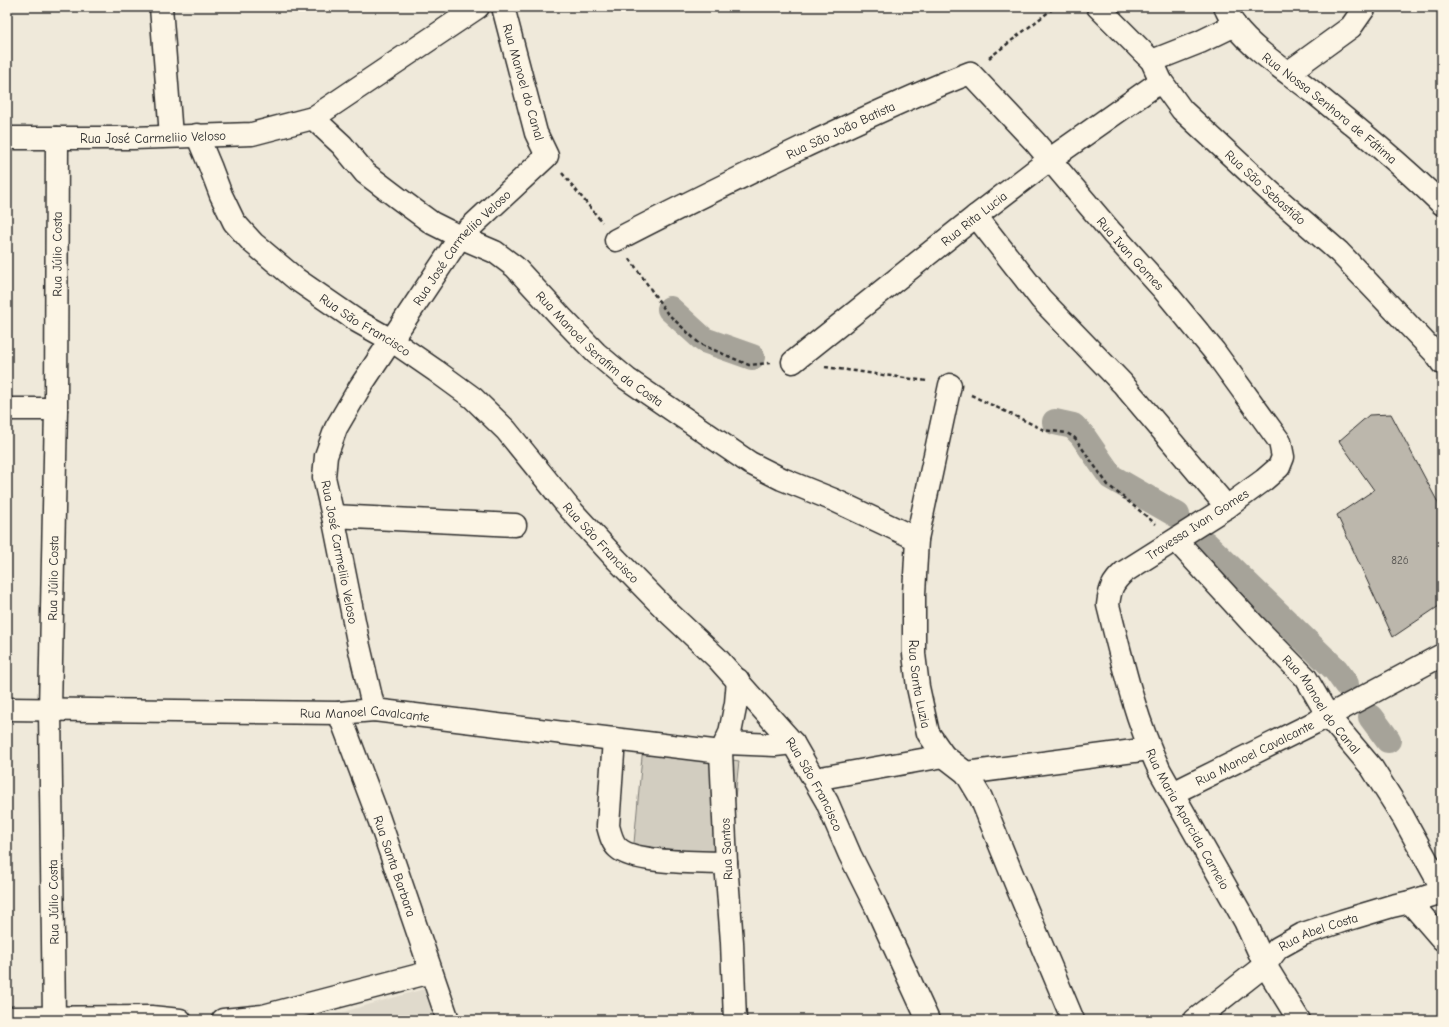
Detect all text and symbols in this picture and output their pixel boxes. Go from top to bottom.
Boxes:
street label: Rua Manoel do Canal [500,22,547,142]
street label: Rua Nossa Senhora de Fátima [1259,49,1400,167]
street label: Rua São João Batista [784,98,897,162]
street label: Rua José Carmeliio Veloso [80,128,226,146]
street label: Rua São Sebastião [1222,147,1309,228]
street label: Rua José Carmeliio Veloso [410,187,514,308]
street label: Rua Rita Lucia [938,188,1010,249]
street label: Rua Júlio Costa [49,211,65,297]
street label: Rua Ivan Gomes [1094,214,1167,293]
street label: Rua Manoel Serafim da Costa [533,288,666,410]
street label: Rua São Francisco [317,291,413,359]
street label: Rua José Carmeliio Veloso [318,479,361,625]
street label: Travessa Ivan Gomes [1143,486,1251,563]
street label: Rua São Francisco [560,500,642,586]
street label: Rua Júlio Costa [45,535,61,621]
house number: 826 [1391,554,1409,567]
street label: Rua Santa Luzia [906,640,934,730]
street label: Rua Manoel do Canal [1279,652,1364,757]
street label: Rua Manoel Cavalcante [300,703,431,725]
street label: Rua Manoel Cavalcante [1193,717,1317,789]
street label: Rua São Francisco [783,734,846,834]
street label: Rua Maria Aparcida Carneio [1143,746,1233,892]
street label: Rua Santa Barbara [370,813,419,919]
street label: Rua Santos [717,818,736,880]
street label: Rua Júlio Costa [45,859,62,945]
street label: Rua Abel Costa [1276,910,1359,954]

